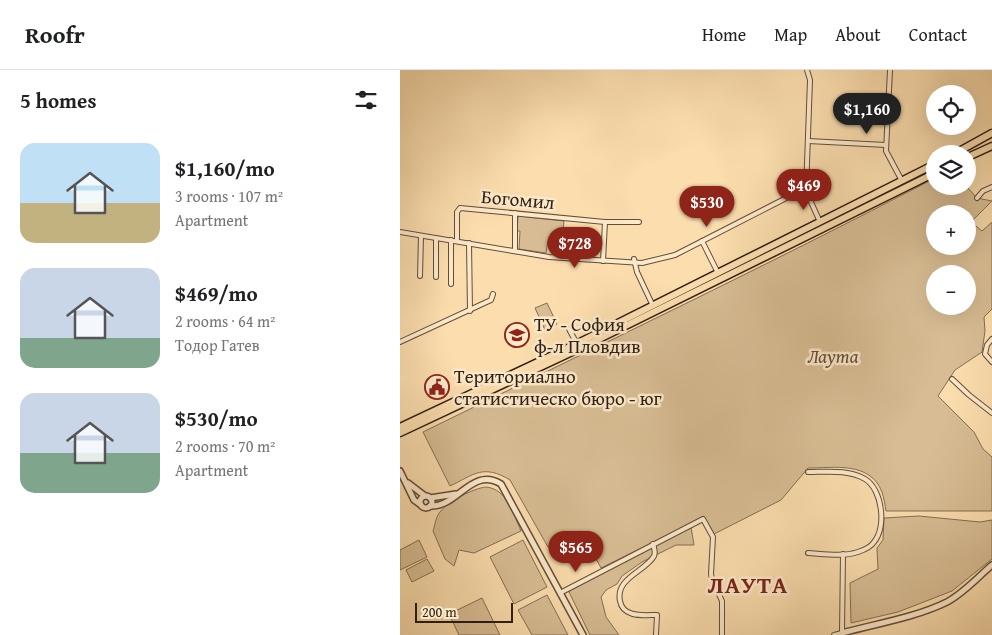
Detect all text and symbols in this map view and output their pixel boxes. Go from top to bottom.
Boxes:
text: Roofr [25,17,85,52]
text: Home [702,21,746,48]
text: Map [774,21,807,48]
text: About [835,21,881,48]
text: Contact [909,21,967,48]
text: 5 homes [20,85,96,116]
map controls [926,85,976,315]
button: locate [926,85,976,135]
icon: filters [352,86,380,114]
pin: $1,160 [826,92,908,135]
text: $1,160 [844,97,890,121]
button: layers [926,145,976,195]
text: $1,160/mo [175,153,275,184]
icon: home [60,163,120,223]
pin: $469 [774,168,834,211]
text: $469 [787,173,821,197]
street label: Богомил [480,182,556,216]
text: 3 rooms · 107 m² [175,184,283,208]
pin: $530 [677,186,737,228]
text: $530 [690,190,724,214]
button: + [926,205,976,255]
text: Apartment [175,208,248,232]
pin: $728 [545,226,605,269]
text: $728 [558,231,592,255]
button: − [926,265,976,315]
text: $469/mo [175,278,258,309]
icon: home [60,288,120,348]
text: 2 rooms · 64 m² [175,309,275,333]
place label: ТУ - София ф-л Пловдив [534,310,640,360]
school or university icon: ТУ - София ф-л Пловдив [504,322,530,348]
text: Тодор Гатев [175,333,260,357]
park label: Лаута [807,342,859,370]
place label: Териториално статистическо бюро - юг [454,362,661,412]
public building icon: Териториално статистическо бюро - юг [424,374,450,400]
text: $530/mo [175,403,258,434]
icon: home [60,413,120,473]
text: 2 rooms · 70 m² [175,434,275,458]
text: Apartment [175,458,248,482]
pin: $565 [546,530,606,573]
text: $565 [559,535,593,559]
district label: ЛАУТА [708,567,788,602]
scale bar [415,600,512,623]
text: 200 m [422,602,457,622]

